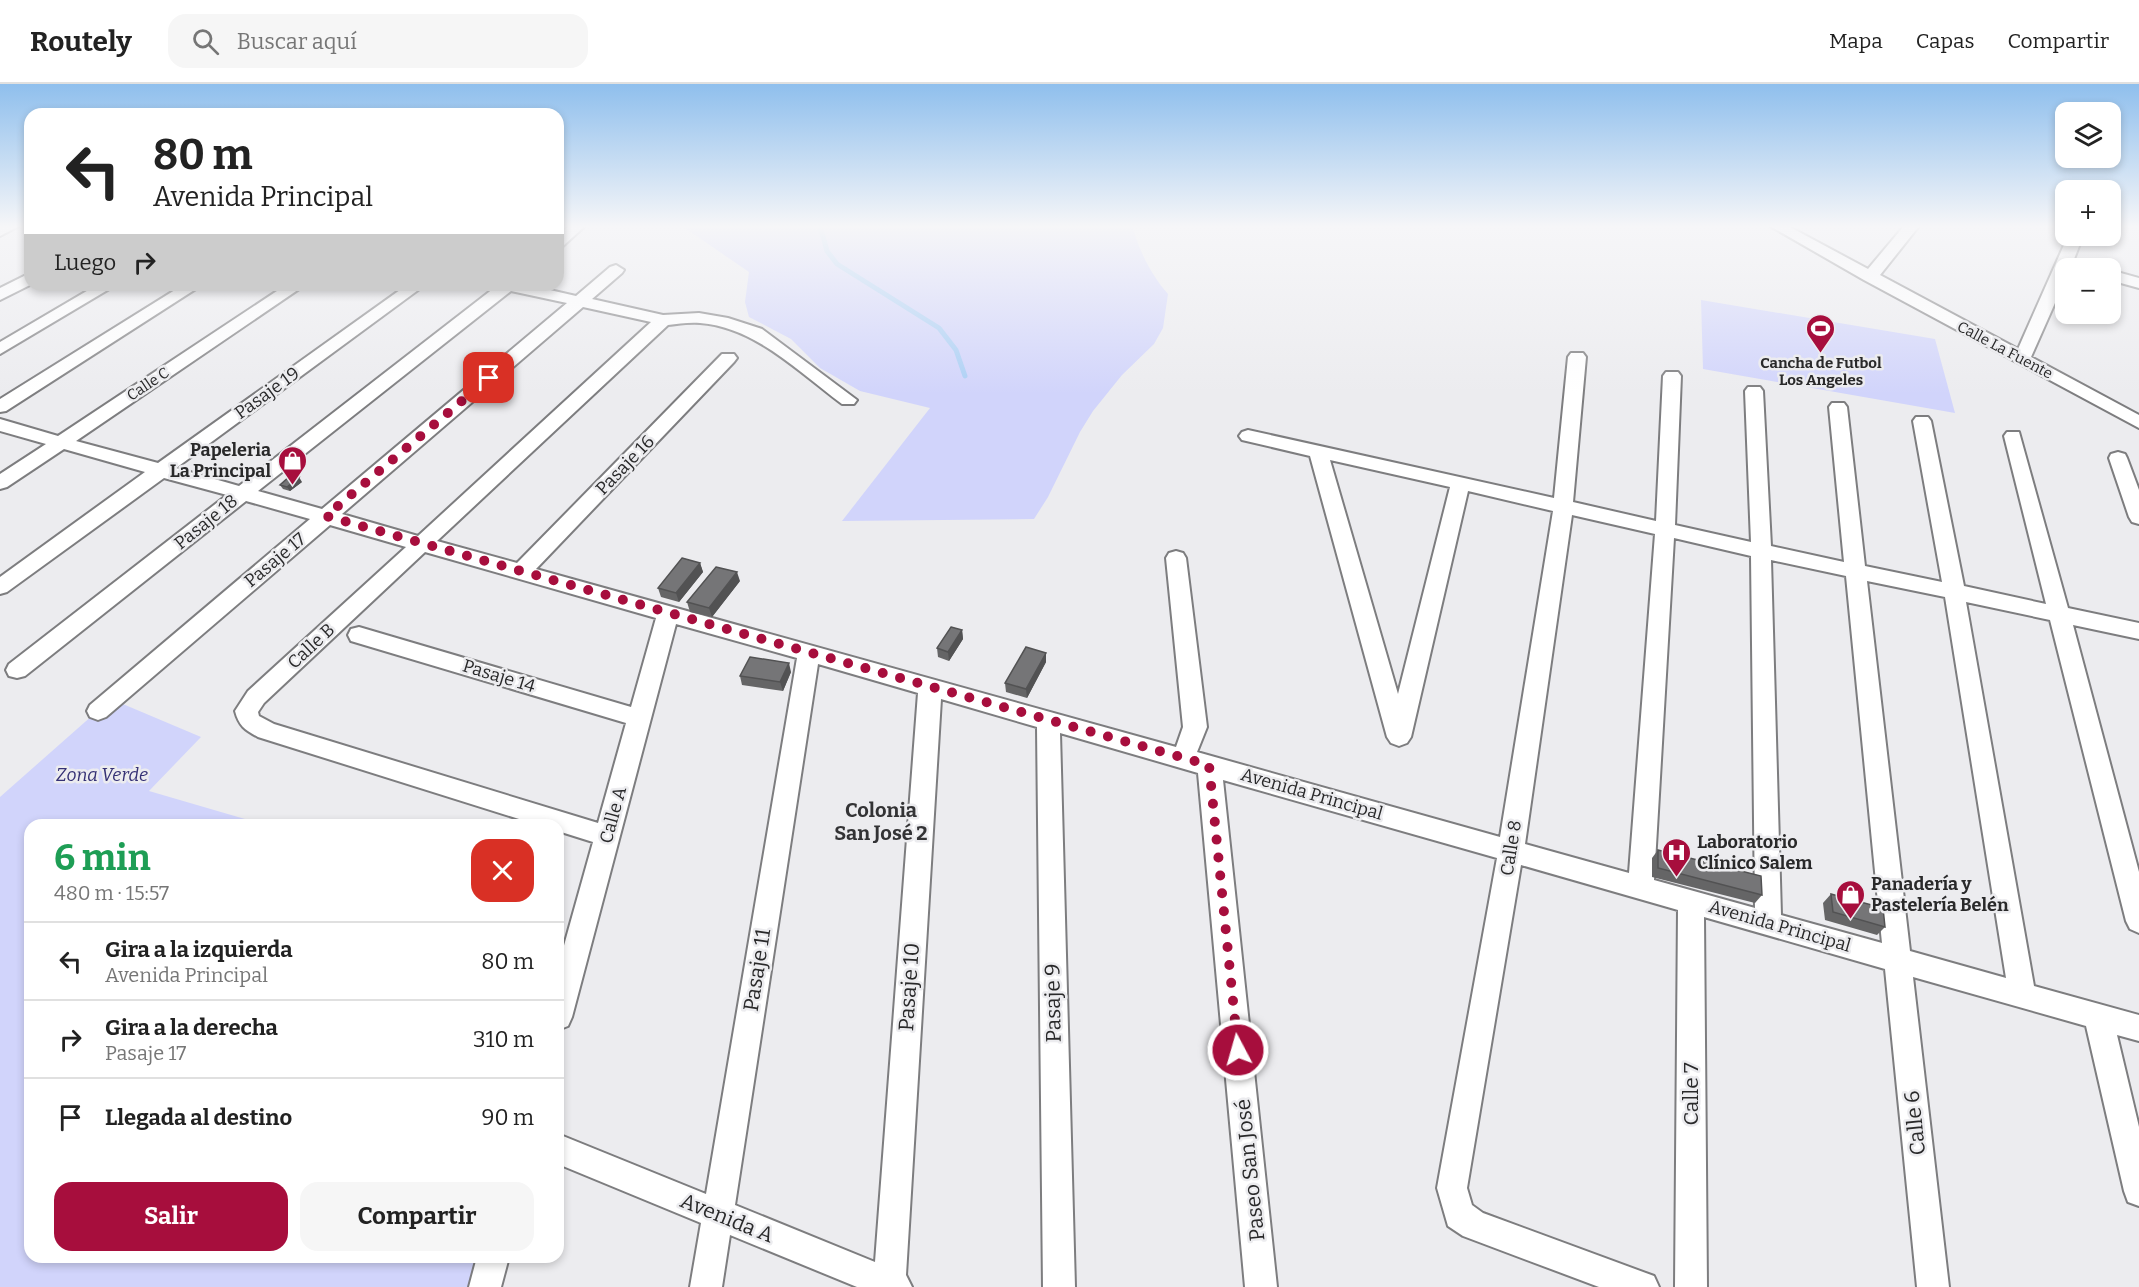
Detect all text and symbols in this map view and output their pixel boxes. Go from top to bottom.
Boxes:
search box [168,14,588,68]
text: Routely [30,25,132,58]
icon: search [189,25,222,58]
text: Buscar aquí [237,28,357,55]
text: Mapa [1829,28,1883,54]
text: Capas [1916,28,1974,54]
text: Compartir [2007,28,2109,54]
map controls [2055,102,2121,324]
button: layers [2055,102,2121,168]
text: 80 m [153,130,253,180]
icon: left [54,132,132,210]
button: + [2055,180,2121,246]
text: Avenida Principal [153,181,373,213]
icon: right [128,246,161,279]
text: Luego [54,249,116,276]
button: − [2055,258,2121,324]
sports icon: Cancha de Futbol Los Angeles [1805,312,1837,354]
street label: Calle La Fuente [1954,317,2056,383]
pin [463,352,514,403]
place label: Cancha de Futbol Los Angeles [1760,354,1882,389]
icon: arrive [472,361,505,394]
street label: Pasaje 19 [230,362,304,424]
street label: Calle C [123,363,173,405]
street label: Pasaje 16 [591,430,659,500]
place label: Papeleria La Principal [170,439,271,482]
shop icon: Papeleria La Principal [276,444,308,486]
street label: Pasaje 18 [170,490,242,554]
street label: Pasaje 17 [240,528,310,592]
street label: Calle B [283,619,339,673]
street label: Pasaje 14 [460,655,538,698]
street label: Avenida Principal [1238,763,1386,825]
park label: Zona Verde [56,764,148,786]
street label: Calle A [595,784,631,846]
district label: Colonia San José 2 [834,798,928,845]
street label: Calle 8 [1496,819,1526,877]
place label: Laboratorio Clínico Salem [1697,831,1813,874]
text: 6 min [54,836,151,880]
hospital icon: Laboratorio Clínico Salem [1660,836,1692,878]
button: close [471,839,534,902]
place label: Panadería y Pastelería Belén [1871,873,2009,916]
shop icon: Panadería y Pastelería Belén [1834,878,1866,920]
text: 480 m · 15:57 [54,881,169,905]
street label: Avenida Principal [1706,895,1854,957]
street label: Pasaje 11 [738,926,776,1013]
text: Gira a la izquierda [105,936,293,963]
street label: Pasaje 10 [893,942,925,1032]
icon: left [54,945,87,978]
text: 80 m [481,948,534,975]
text: Avenida Principal [105,963,268,987]
street label: Pasaje 9 [1039,963,1067,1043]
text: Gira a la derecha [105,1014,278,1041]
position arrow [1206,1018,1270,1082]
icon: right [54,1023,87,1056]
text: 310 m [473,1026,534,1053]
text: Pasaje 17 [105,1041,186,1065]
street label: Calle 7 [1678,1062,1704,1125]
street label: Calle 6 [1899,1089,1931,1157]
street label: Paseo San José [1230,1098,1270,1242]
icon: arrive [54,1101,87,1134]
text: Llegada al destino [105,1104,292,1131]
text: 90 m [482,1104,534,1131]
button: Salir [54,1182,288,1251]
button: Compartir [300,1182,534,1251]
street label: Avenida A [677,1188,778,1249]

